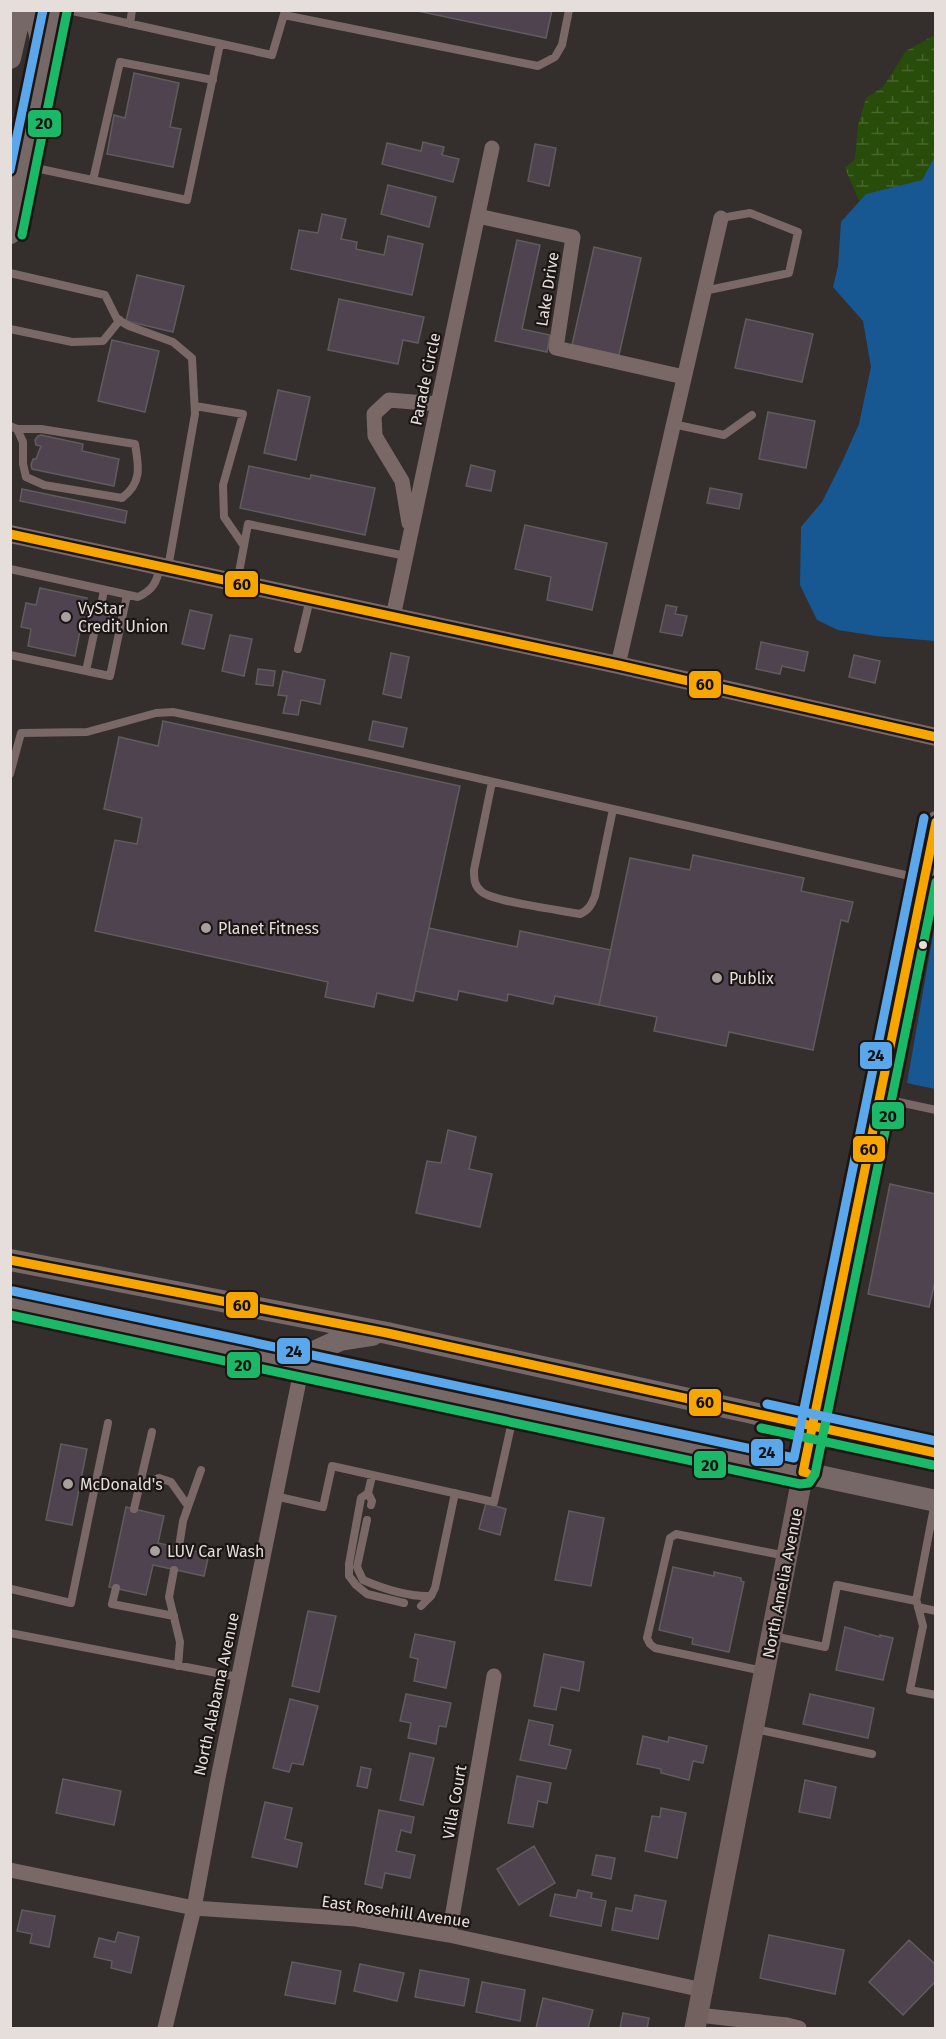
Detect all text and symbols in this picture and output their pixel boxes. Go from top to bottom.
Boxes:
line badge: 20 [27,109,62,138]
text: 20 [35,114,53,133]
street label: Lake Drive [532,251,563,328]
street label: Parade Circle [406,331,445,427]
line badge: 60 [224,570,259,598]
text: 60 [233,575,251,594]
place label: VyStar Credit Union [78,599,168,636]
marker: VyStar Credit Union [59,610,73,624]
line badge: 60 [688,670,722,699]
text: 60 [696,675,714,694]
place label: Planet Fitness [218,919,319,938]
marker: Planet Fitness [199,921,213,935]
unlabelled marker [917,939,929,951]
place label: Publix [729,969,774,988]
marker: Publix [710,971,724,985]
line badge: 24 [859,1041,893,1070]
text: 24 [868,1046,884,1065]
line badge: 20 [871,1101,905,1130]
text: 20 [879,1107,897,1126]
line badge: 60 [852,1135,886,1163]
text: 60 [860,1140,878,1159]
line badge: 60 [225,1291,259,1319]
text: 60 [233,1296,251,1315]
line badge: 24 [276,1337,311,1365]
text: 24 [286,1342,302,1361]
line badge: 20 [226,1351,261,1379]
text: 20 [234,1356,252,1375]
line badge: 60 [688,1388,722,1417]
text: 60 [696,1393,714,1412]
line badge: 24 [750,1438,784,1467]
text: 24 [759,1443,775,1462]
line badge: 20 [693,1450,727,1479]
text: 20 [701,1456,719,1475]
place label: McDonald's [80,1475,163,1494]
marker: McDonald's [61,1477,75,1491]
street label: North Amelia Avenue [759,1506,806,1660]
place label: LUV Car Wash [167,1542,264,1561]
marker: LUV Car Wash [148,1544,162,1558]
street label: North Alabama Avenue [190,1611,243,1777]
street label: Villa Court [439,1763,470,1841]
street label: East Rosehill Avenue [320,1892,472,1931]

